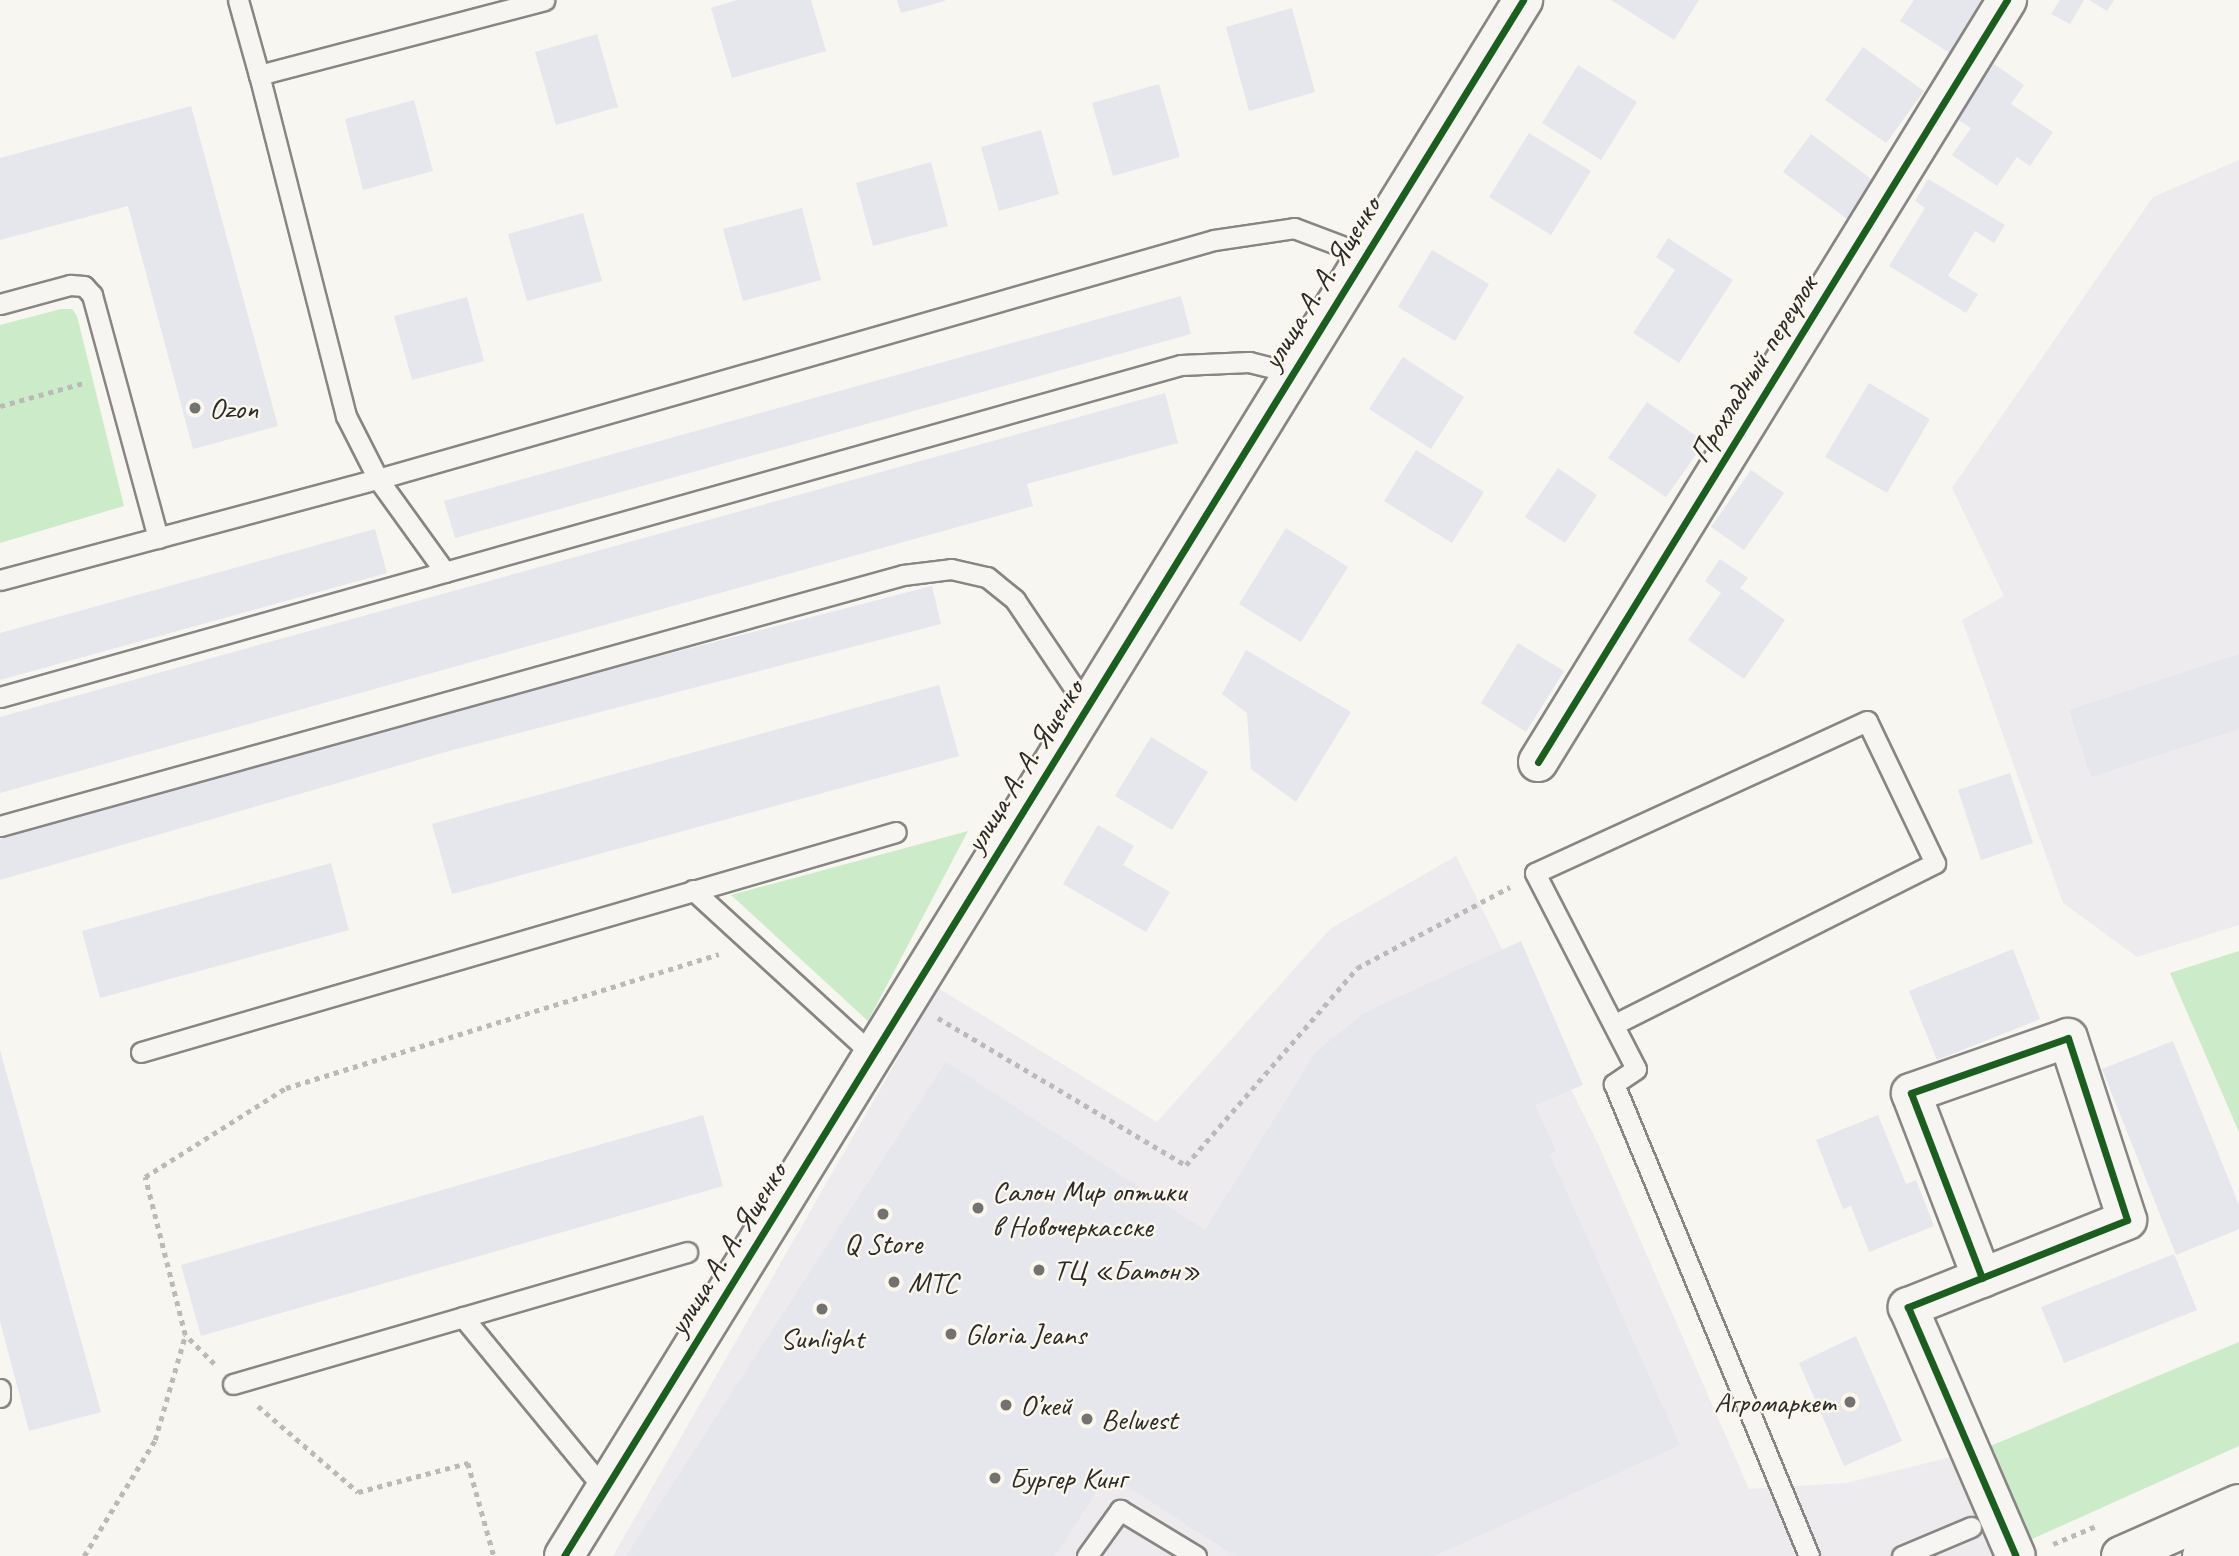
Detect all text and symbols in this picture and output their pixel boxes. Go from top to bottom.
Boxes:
street label: улица А. А. Ященко [1254,190,1388,376]
street label: Прохладный переулок [1681,269,1825,469]
place label: Ozon [209,390,258,426]
marker: Ozon [187,400,203,416]
street label: улица А. А. Ященко [957,673,1091,859]
street label: улица А. А. Ященко [660,1156,794,1342]
place label: Салон Мир оптики в Новочеркасске [992,1173,1186,1244]
marker: Салон Мир оптики в Новочеркасске [970,1200,986,1216]
marker: Q Store [875,1206,891,1222]
place label: Q Store [844,1225,922,1261]
place label: ТЦ «Батон» [1053,1252,1201,1288]
marker: ТЦ «Батон» [1031,1262,1047,1278]
place label: МТС [908,1264,958,1300]
marker: МТС [886,1274,902,1290]
marker: Sunlight [814,1301,830,1317]
place label: Gloria Jeans [965,1316,1086,1352]
place label: Sunlight [780,1320,864,1356]
marker: Gloria Jeans [943,1326,959,1342]
place label: Агромаркет [1714,1384,1836,1420]
place label: О’кей [1020,1387,1072,1423]
marker: Агромаркет [1842,1394,1858,1410]
marker: О’кей [998,1397,1014,1413]
place label: Belwest [1101,1401,1177,1437]
marker: Belwest [1079,1411,1095,1427]
place label: Бургер Кинг [1009,1460,1127,1496]
marker: Бургер Кинг [987,1470,1003,1486]

